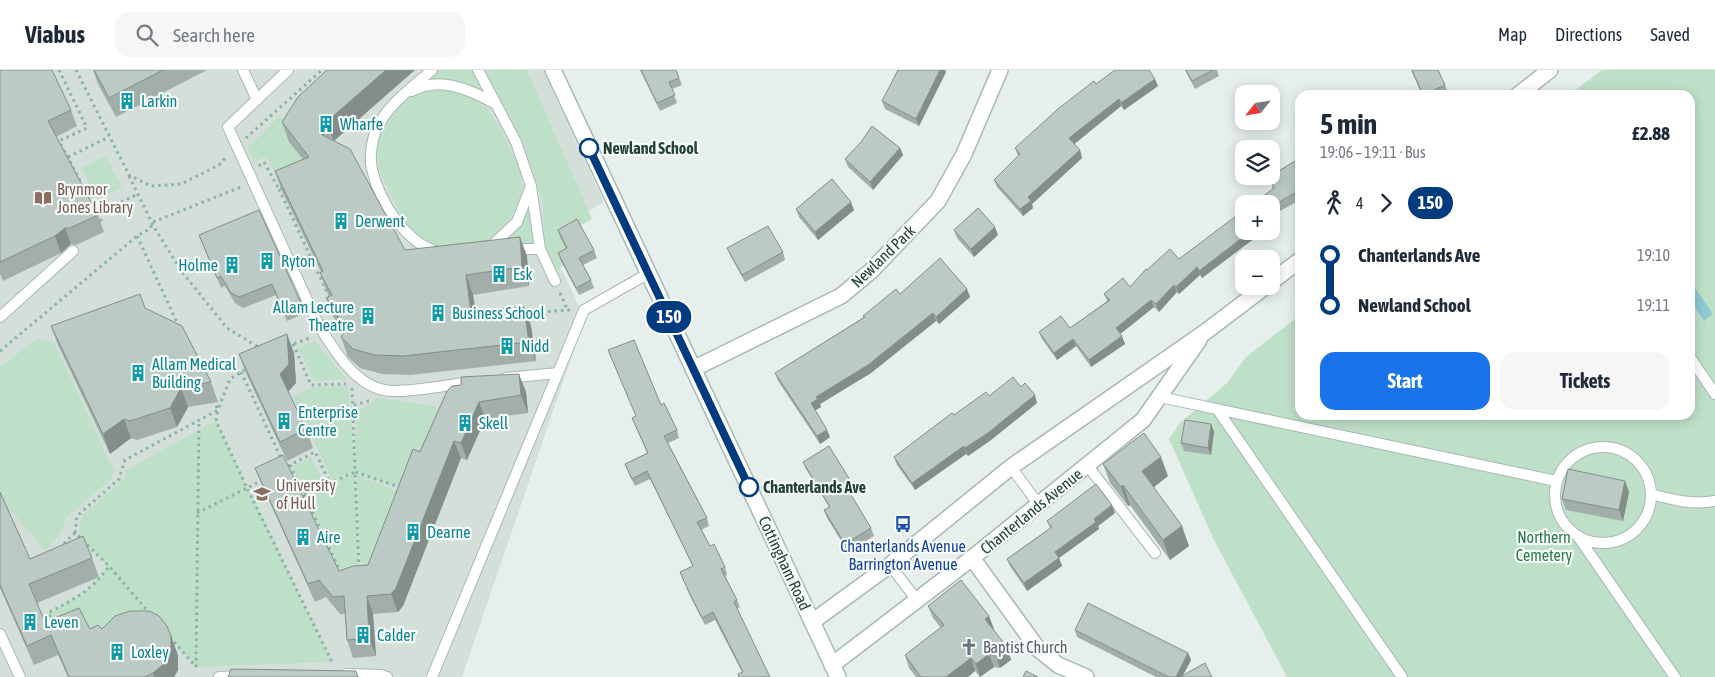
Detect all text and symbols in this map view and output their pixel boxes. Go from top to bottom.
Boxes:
search box [115,12,465,57]
text: Viabus [25,21,85,48]
icon: search [133,21,161,49]
text: Search here [173,24,255,46]
text: Map [1498,24,1527,45]
text: Directions [1555,24,1622,45]
text: Saved [1650,24,1690,45]
north arrow [1235,85,1280,130]
map controls [1235,85,1280,295]
building icon: Larkin [117,91,137,111]
place label: Larkin [141,92,177,110]
text: 5 min [1320,108,1377,140]
building icon: Wharfe [316,114,336,134]
place label: Wharfe [340,115,383,133]
text: £2.88 [1632,122,1670,144]
marker: Newland School [579,138,599,158]
place label: Newland School [603,139,699,157]
button: layers [1235,140,1280,185]
text: 19:06 – 19:11 · Bus [1320,143,1426,161]
place label: Brynmor Jones Library [57,180,134,217]
library icon: Brynmor Jones Library [33,188,53,208]
icon: walk [1320,189,1348,217]
icon: forward [1372,189,1400,217]
text: 150 [1418,192,1443,213]
text: 4 [1356,194,1364,212]
button: + [1235,195,1280,240]
building icon: Derwent [331,211,351,231]
place label: Derwent [355,212,405,230]
street label: Newland Park [847,221,919,291]
text: Chanterlands Ave [1358,244,1480,266]
text: 19:10 [1637,246,1670,264]
button: − [1235,250,1280,295]
building icon: Ryton [257,251,277,271]
place label: Ryton [281,252,315,271]
building icon: Holme [222,255,242,275]
place label: Holme [178,256,218,274]
building icon: Esk [489,264,509,284]
place label: Esk [513,265,533,283]
text: Newland School [1358,294,1471,316]
text: 19:11 [1637,296,1670,314]
place label: Allam Lecture Theatre [273,298,354,334]
line badge: 150 [640,301,698,333]
building icon: Business School [428,303,448,323]
place label: Business School [452,304,546,322]
building icon: Allam Lecture Theatre [358,306,378,326]
text: 150 [656,306,682,327]
building icon: Nidd [497,336,517,356]
place label: Nidd [521,337,549,355]
button: Start [1320,352,1490,410]
button: Tickets [1500,352,1670,410]
place label: Allam Medical Building [152,355,237,392]
building icon: Allam Medical Building [128,363,148,383]
place label: Enterprise Centre [298,403,358,439]
building icon: Enterprise Centre [274,411,294,431]
building icon: Skell [455,413,475,433]
place label: Skell [479,414,509,432]
street label: Chanterlands Avenue [976,464,1086,558]
place label: University of Hull [276,476,336,512]
marker: Chanterlands Ave [739,477,759,497]
place label: Chanterlands Ave [763,478,866,496]
school or university icon: University of Hull [252,484,272,504]
street label: Cottingham Road [754,513,815,613]
bus stop icon: Chanterlands Avenue Barrington Avenue [893,514,913,534]
building icon: Dearne [403,522,423,542]
place label: Dearne [427,523,470,541]
building icon: Aire [293,527,313,547]
place label: Aire [317,528,341,546]
park label: Northern Cemetery [1516,528,1573,565]
place label: Chanterlands Avenue Barrington Avenue [840,537,966,574]
building icon: Leven [20,612,40,632]
place label: Leven [44,613,79,631]
building icon: Calder [353,625,373,645]
place label: Calder [377,626,416,644]
church icon: Baptist Church [959,637,979,657]
place label: Baptist Church [983,638,1067,657]
building icon: Loxley [107,642,127,662]
place label: Loxley [131,643,169,662]

